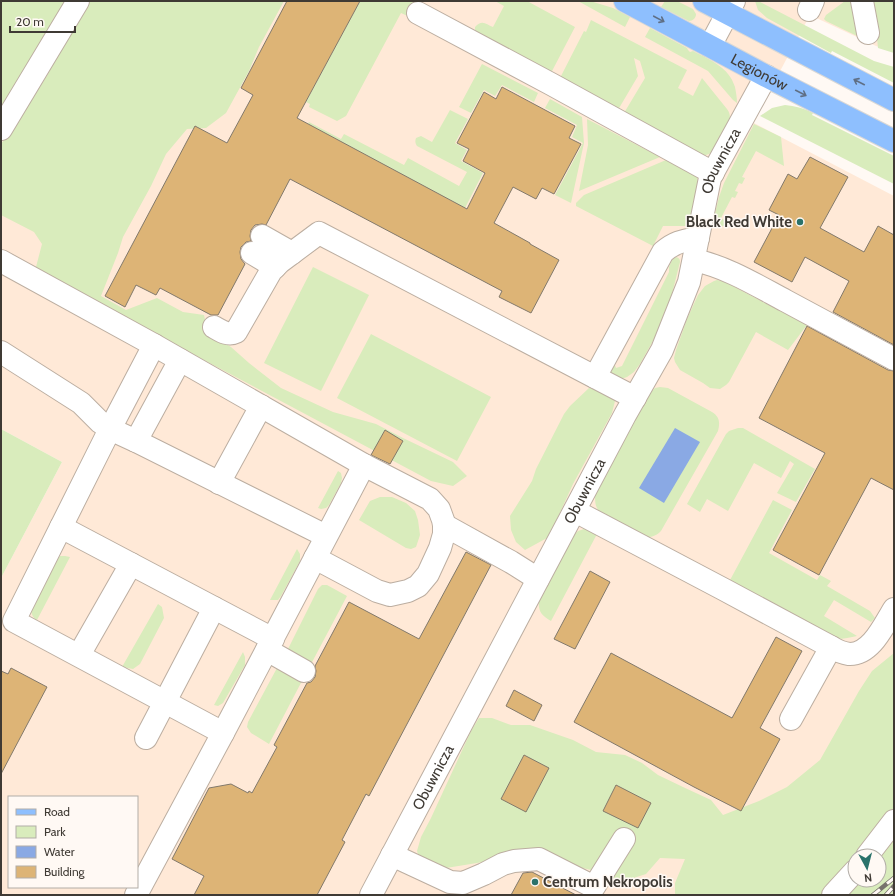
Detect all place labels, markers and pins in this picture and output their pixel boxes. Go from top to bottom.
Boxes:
place label: Black Red White [686,213,792,231]
marker: Black Red White [795,217,805,227]
place label: Centrum Nekropolis [543,873,672,891]
marker: Centrum Nekropolis [530,877,540,887]

